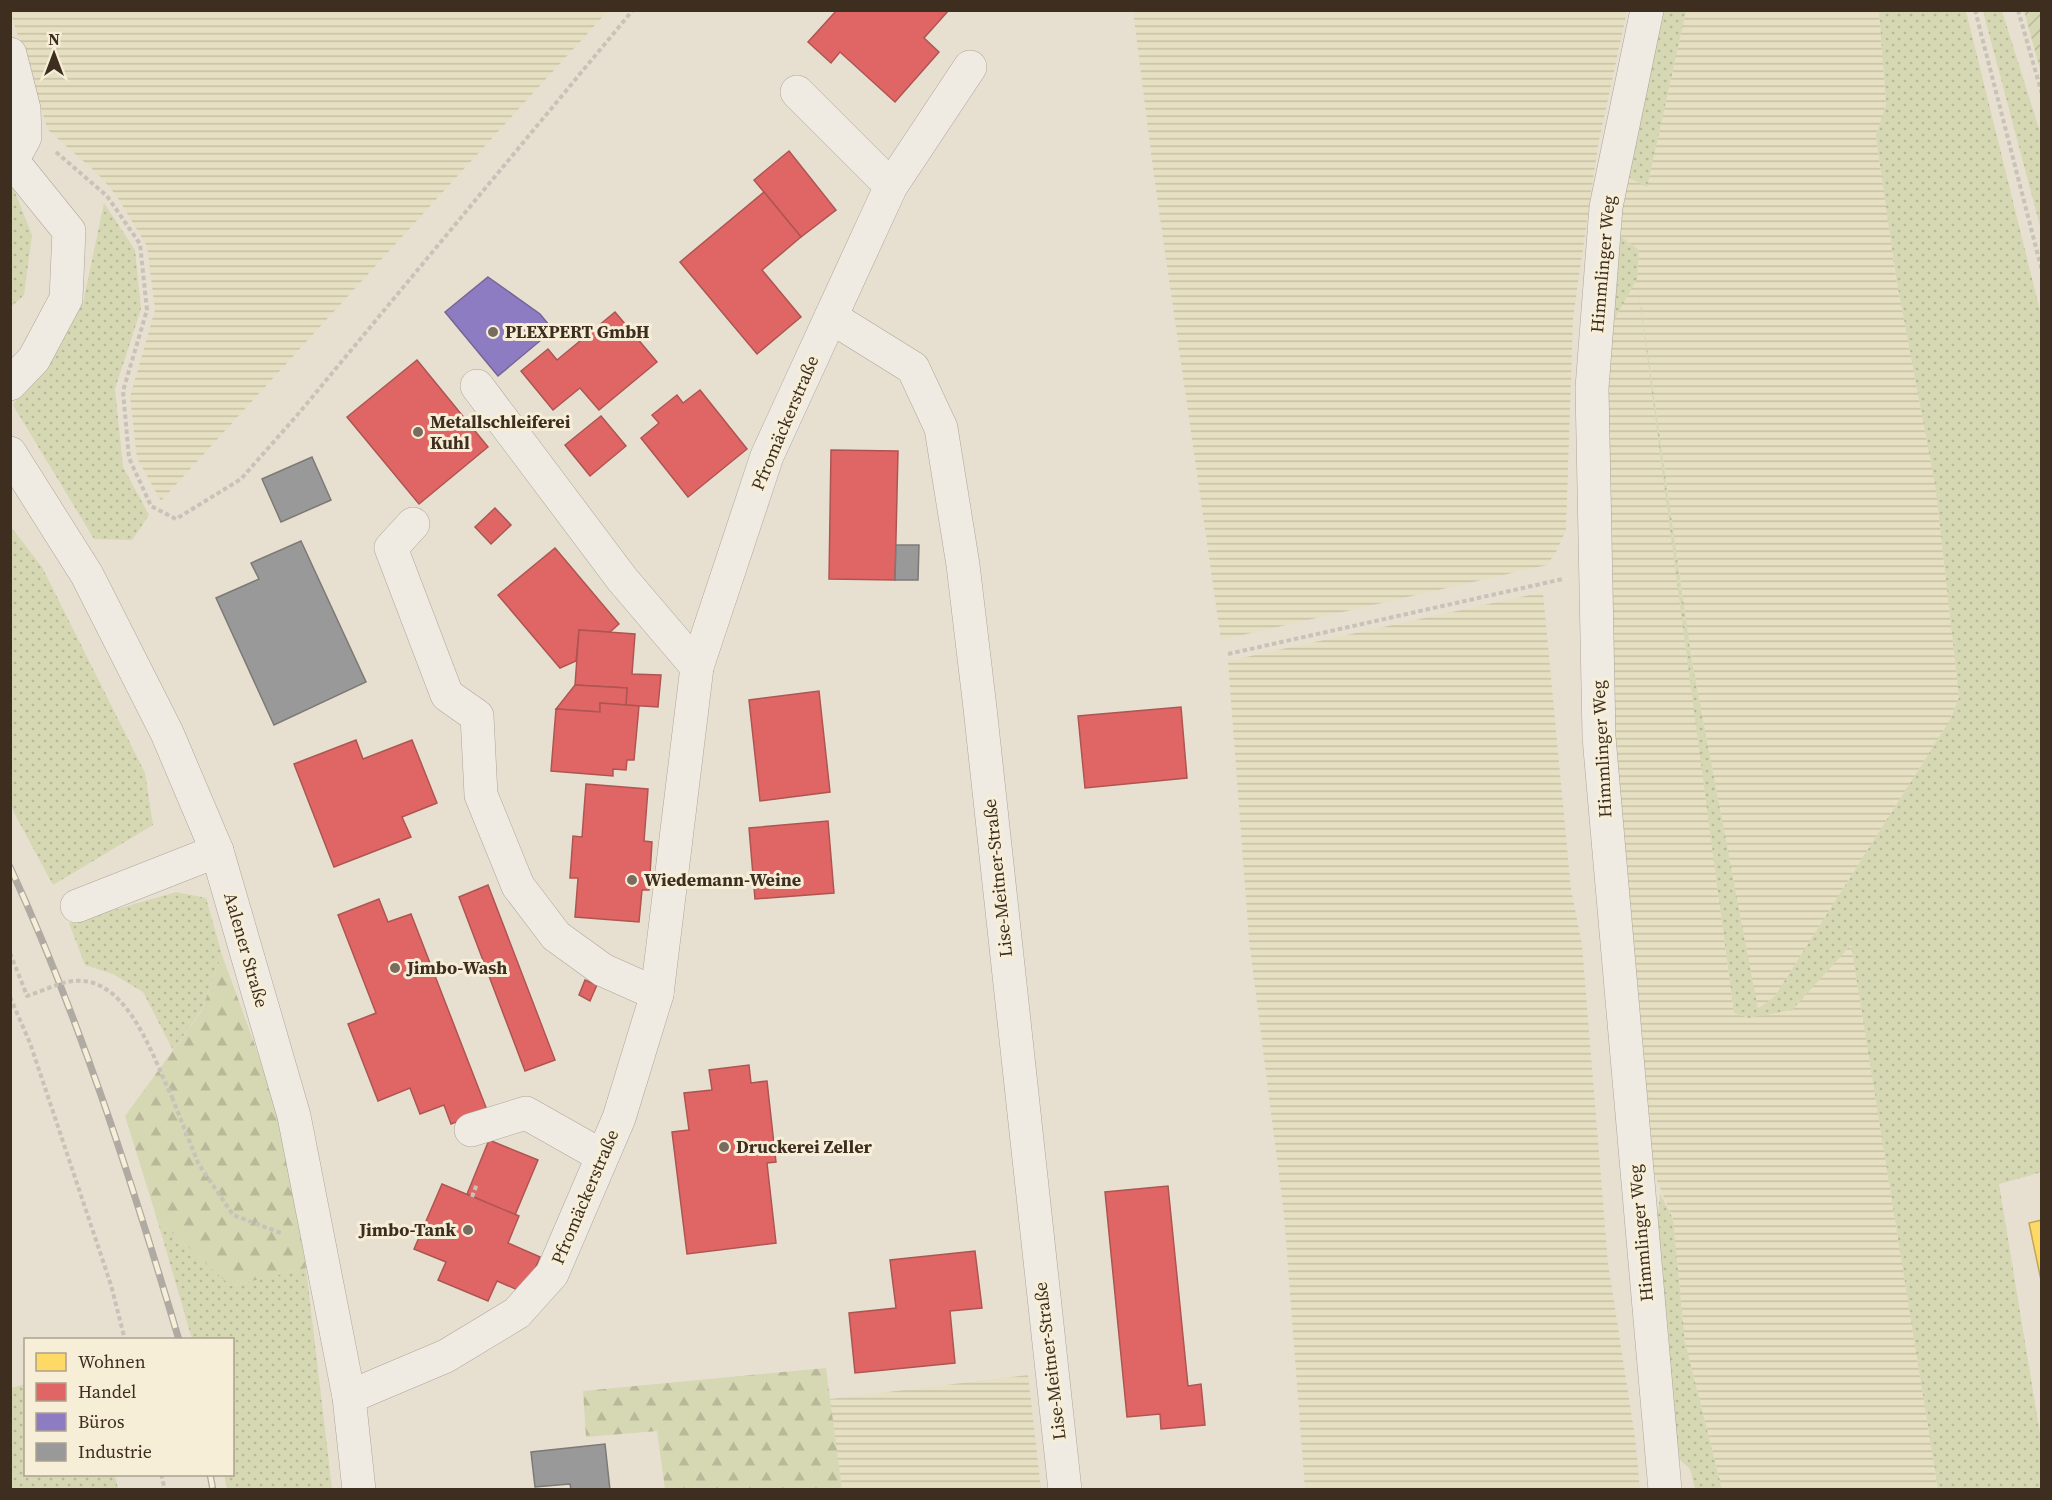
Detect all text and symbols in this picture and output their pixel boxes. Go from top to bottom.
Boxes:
north arrow [24,24,84,84]
text: N [48,28,60,50]
street label: Himmlinger Weg [1584,194,1621,334]
place label: PLEXPERT GmbH [505,319,650,344]
marker: PLEXPERT GmbH [486,325,500,339]
street label: Pfromäckerstraße [745,351,824,494]
place label: Metallschleiferei Kuhl [430,409,571,455]
marker: Metallschleiferei Kuhl [411,425,425,439]
street label: Himmlinger Weg [1585,680,1618,818]
street label: Lise-Meitner-Straße [977,798,1018,958]
place label: Wiedemann-Weine [644,867,801,892]
marker: Wiedemann-Weine [625,873,639,887]
street label: Aalener Straße [218,889,275,1010]
place label: Jimbo-Wash [406,955,507,980]
marker: Jimbo-Wash [388,961,402,975]
street label: Pfromäckerstraße [545,1125,624,1268]
place label: Druckerei Zeller [736,1134,873,1159]
marker: Druckerei Zeller [717,1140,731,1154]
street label: Himmlinger Weg [1622,1163,1659,1303]
place label: Jimbo-Tank [358,1217,456,1242]
marker: Jimbo-Tank [461,1223,475,1237]
street label: Lise-Meitner-Straße [1027,1281,1072,1442]
legend [24,1338,234,1476]
text: Wohnen [78,1349,146,1374]
text: Handel [78,1379,136,1404]
text: Büros [78,1409,125,1434]
text: Industrie [78,1439,152,1464]

